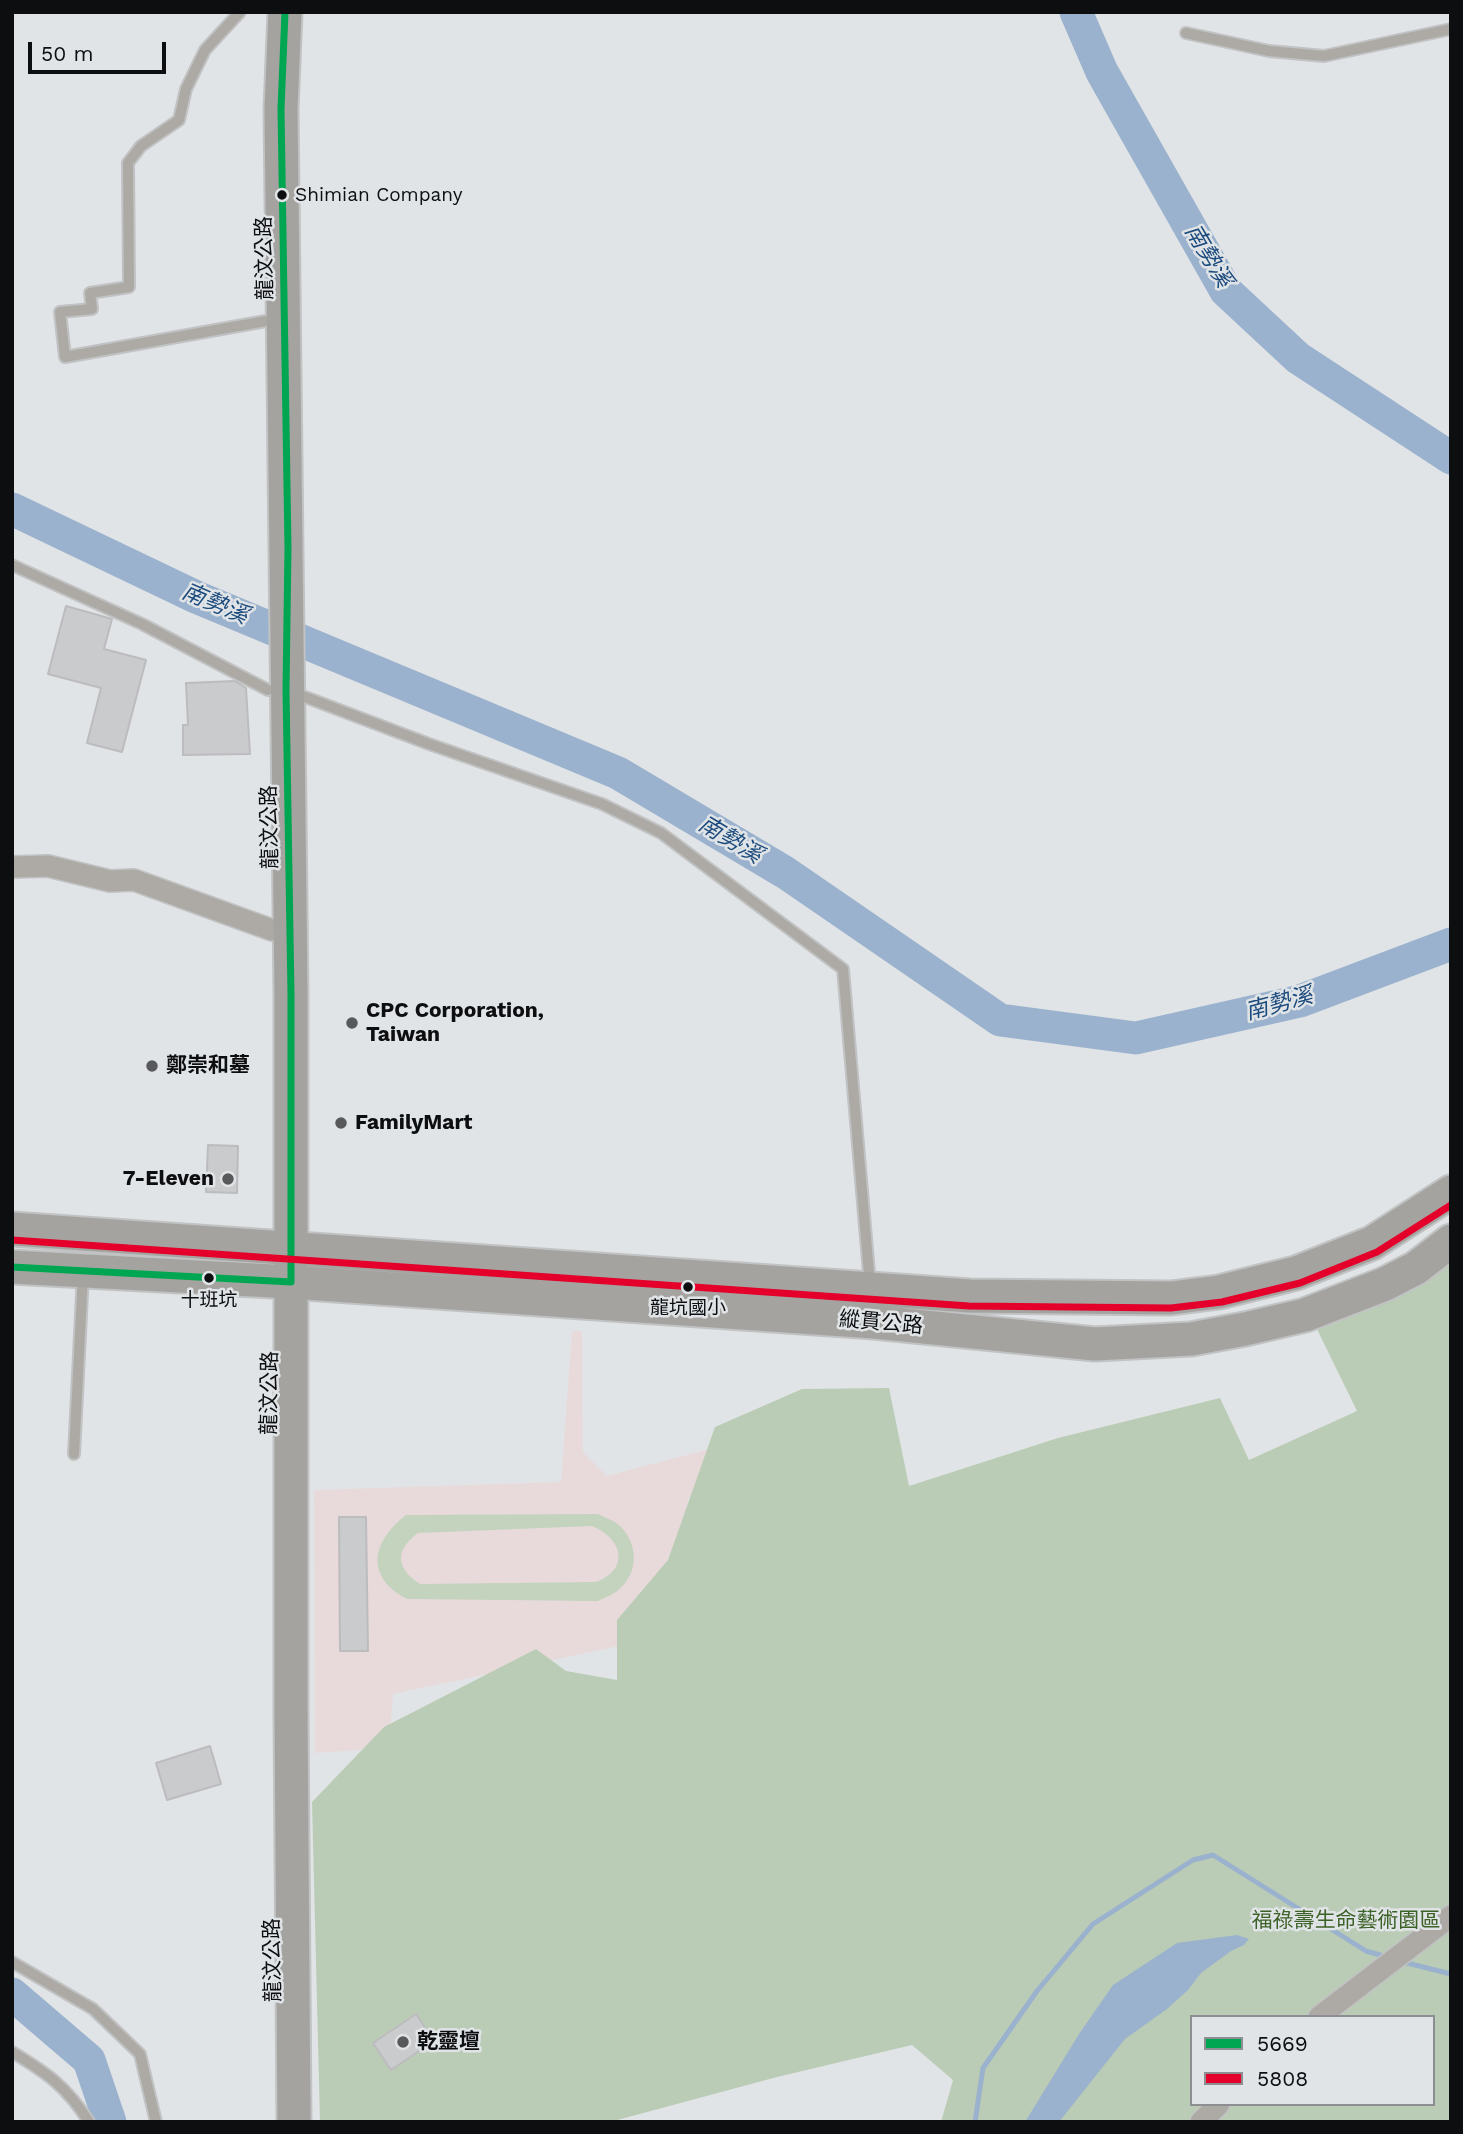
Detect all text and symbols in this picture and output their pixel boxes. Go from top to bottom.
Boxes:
scale bar [32,28,170,72]
text: 50 m [41,41,93,66]
place label: Shimian Company [295,184,463,206]
marker: Shimian Company [275,188,289,202]
street label: 龍汶公路 [252,216,278,300]
water label: 南勢溪 [1178,219,1238,293]
water label: 南勢溪 [178,578,252,630]
street label: 龍汶公路 [257,785,283,869]
water label: 南勢溪 [693,810,767,870]
water label: 南勢溪 [1242,982,1316,1026]
place label: CPC Corporation, Taiwan [366,998,544,1048]
marker: CPC Corporation, Taiwan [344,1015,360,1031]
place label: 鄭崇和墓 [166,1053,250,1079]
marker: 鄭崇和墓 [144,1058,160,1074]
place label: FamilyMart [355,1110,472,1136]
marker: FamilyMart [333,1115,349,1131]
place label: 7-Eleven [123,1166,214,1192]
marker: 7-Eleven [220,1171,236,1187]
marker: 十班坑 [202,1271,216,1285]
marker: 龍坑國小 [681,1280,695,1294]
place label: 十班坑 [181,1289,237,1311]
place label: 龍坑國小 [650,1297,726,1319]
street label: 縱貫公路 [838,1307,924,1339]
street label: 龍汶公路 [257,1351,283,1435]
park label: 福祿壽生命藝術園區 [1252,1908,1440,1934]
street label: 龍汶公路 [260,1918,286,2002]
legend [1190,2015,1435,2106]
place label: 乾靈壇 [417,2029,480,2055]
text: 5669 [1257,2031,1308,2056]
marker: 乾靈壇 [395,2034,411,2050]
text: 5808 [1257,2066,1308,2091]

